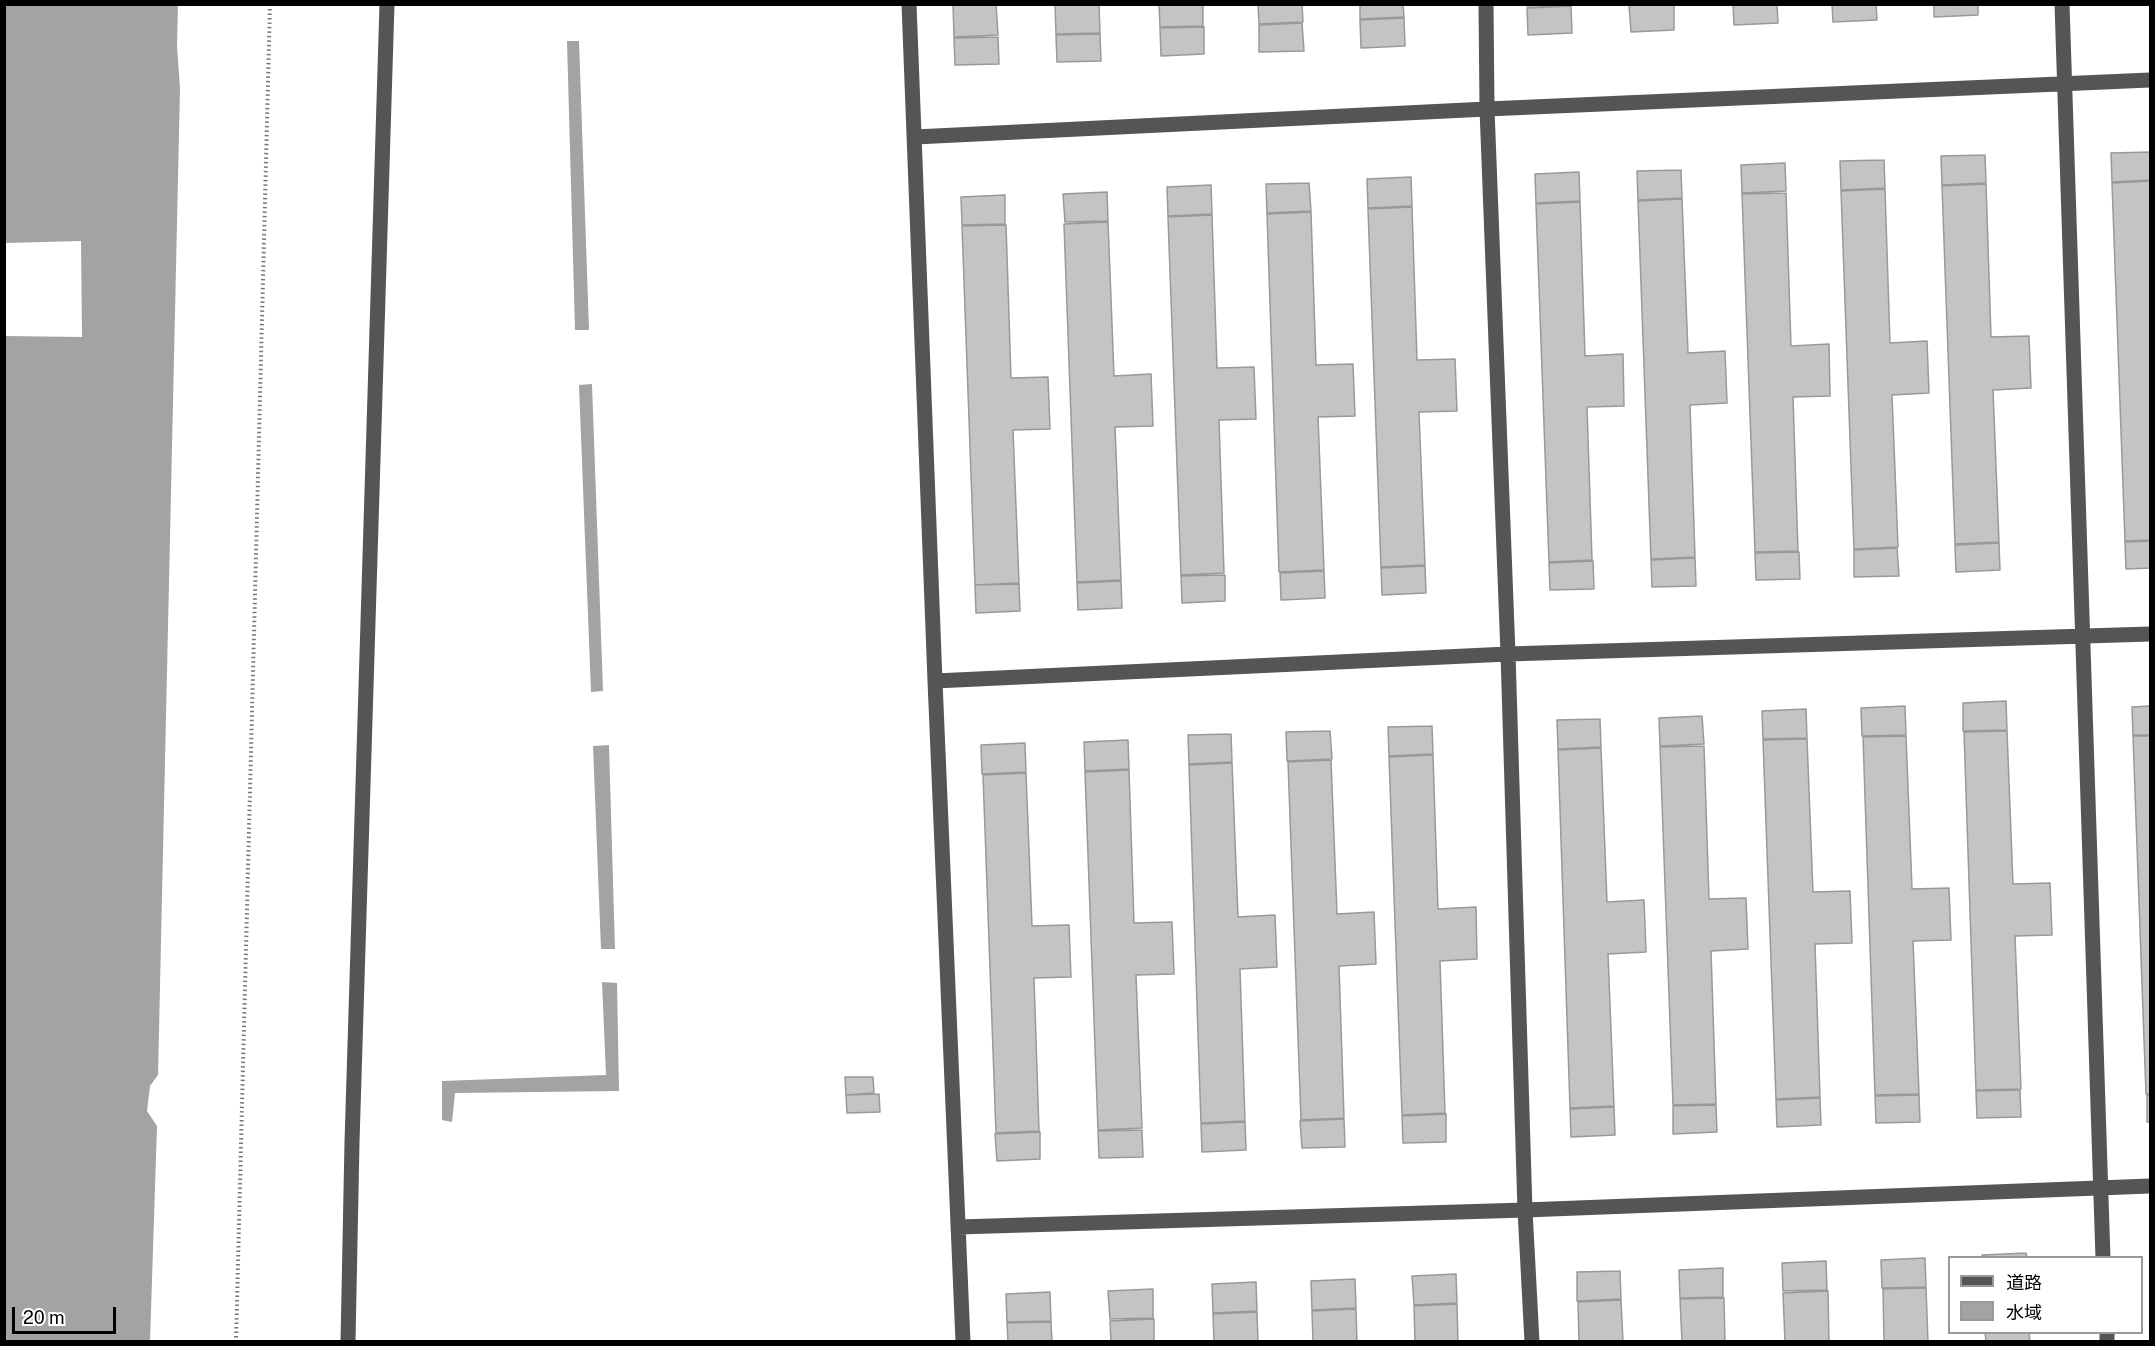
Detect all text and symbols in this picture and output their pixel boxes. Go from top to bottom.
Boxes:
legend [1948,1256,2143,1334]
text: 道路 [2006,1272,2042,1293]
scale bar [15,1295,118,1333]
text: 水域 [2006,1302,2042,1323]
text: 20 m [23,1307,65,1328]

